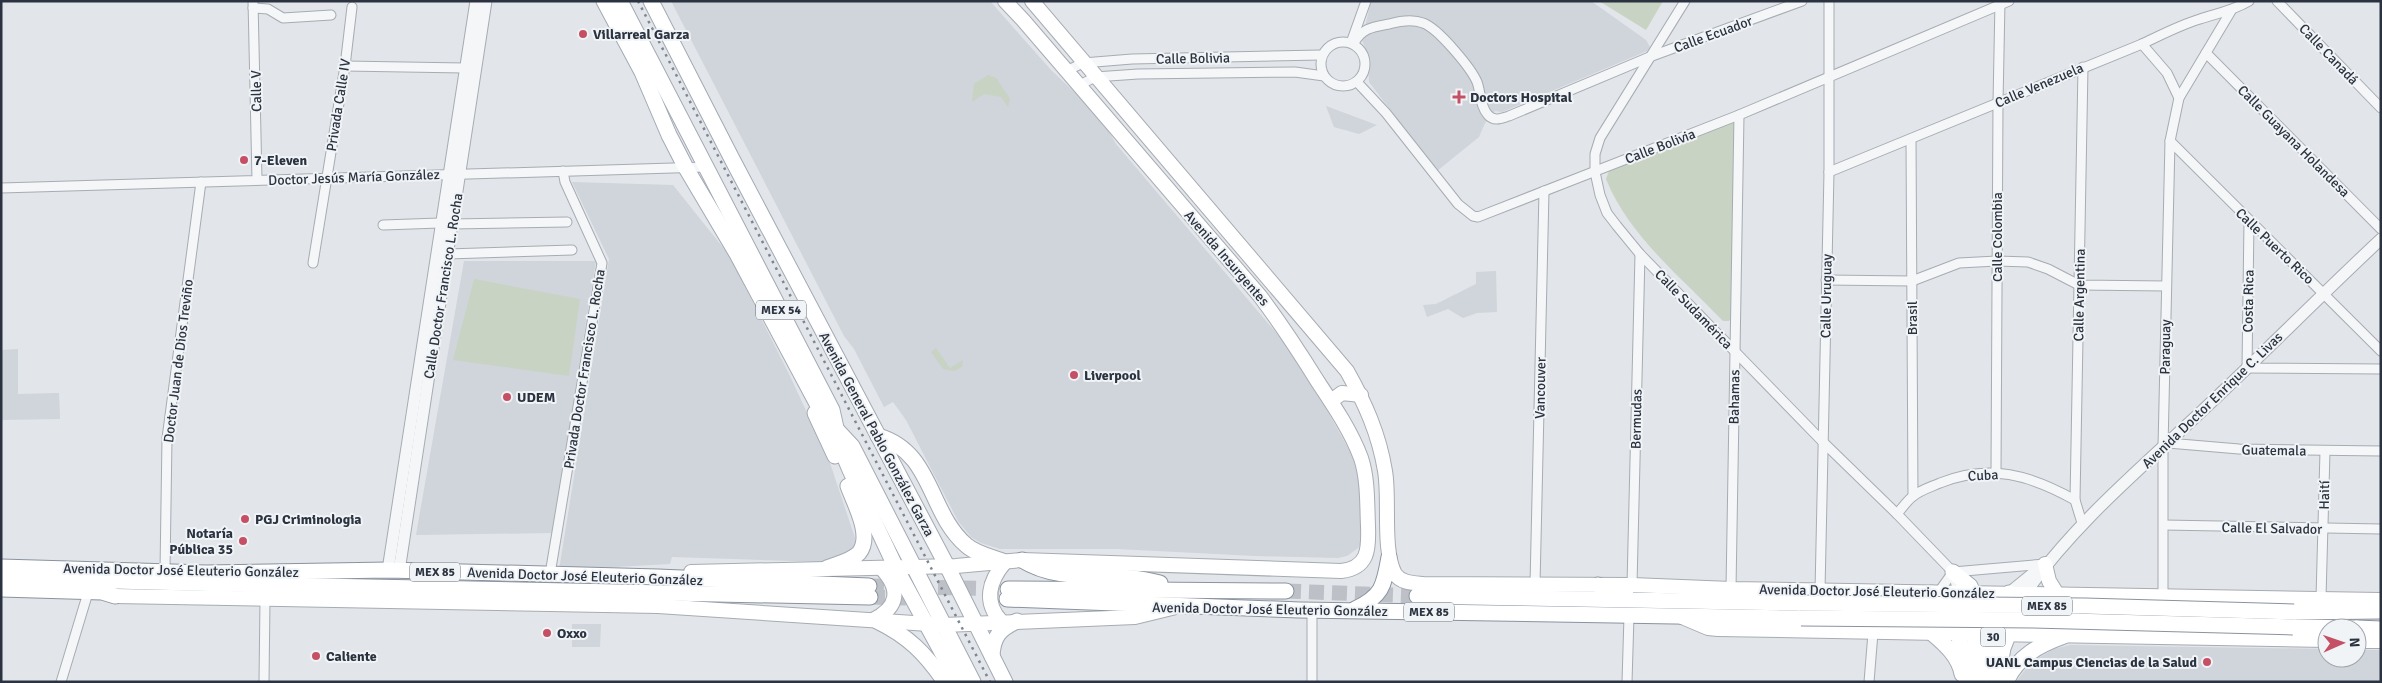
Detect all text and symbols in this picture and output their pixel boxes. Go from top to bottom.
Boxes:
street label: Calle Ecuador [1672,12,1756,57]
street label: Calle Canadá [2295,20,2362,88]
place label: Villarreal Garza [593,26,690,43]
marker: Villarreal Garza [577,28,589,40]
street label: Calle Bolivia [1156,49,1230,68]
street label: Privada Calle IV [323,58,354,153]
street label: Calle Venezuela [1992,59,2086,112]
street label: Calle V [248,70,265,112]
street label: Calle Guayana Holandesa [2234,82,2353,201]
place label: Doctors Hospital [1470,89,1573,106]
marker: Doctors Hospital [1452,90,1466,104]
street label: Calle Bolivia [1623,125,1698,168]
place label: 7-Eleven [254,152,307,169]
marker: 7-Eleven [238,154,250,166]
street label: Doctor Jesús María González [268,166,440,189]
street label: Calle Doctor Francisco L. Rocha [420,192,467,380]
street label: Calle Colombia [1989,192,2006,282]
street label: Calle Puerto Rico [2232,205,2317,288]
street label: Avenida Insurgentes [1181,207,1273,310]
street label: Calle Argentina [2070,249,2089,341]
street label: Calle Uruguay [1817,253,1836,338]
street label: Calle Sudamérica [1651,266,1736,353]
street label: Privada Doctor Francisco L. Rocha [560,268,609,470]
street label: Costa Rica [2239,269,2258,333]
street label: Doctor Juan de Dios Treviño [160,278,197,444]
road number: MEX 54 [756,300,806,320]
street label: Brasil [1904,301,1921,335]
street label: Paraguay [2157,319,2174,375]
street label: Avenida General Pablo González Garza [815,329,938,539]
street label: Avenida Doctor Enrique C. Livas [2138,329,2286,472]
street label: Vancouver [1531,356,1550,419]
place label: Liverpool [1084,367,1141,384]
marker: Liverpool [1068,369,1080,381]
street label: Bahamas [1726,370,1743,424]
place label: UDEM [517,389,555,406]
street label: Bermudas [1627,389,1646,449]
marker: UDEM [501,391,513,403]
street label: Guatemala [2241,441,2307,460]
street label: Cuba [1967,466,1999,485]
street label: Haití [2316,480,2333,510]
place label: PGJ Criminologia [255,511,362,528]
marker: PGJ Criminologia [239,513,251,525]
street label: Calle El Salvador [2222,519,2323,538]
place label: Notaría Pública 35 [169,525,233,558]
marker: Notaría Pública 35 [237,535,249,547]
street label: Avenida Doctor José Eleuterio González [63,560,299,581]
road number: MEX 85 [410,562,460,582]
street label: Avenida Doctor José Eleuterio González [467,564,703,589]
street label: Avenida Doctor José Eleuterio González [1759,581,1995,602]
road number: MEX 85 [2022,596,2072,616]
street label: Avenida Doctor José Eleuterio González [1152,599,1388,620]
road number: MEX 85 [1404,602,1454,622]
north arrow [2317,618,2367,668]
place label: Oxxo [557,625,587,642]
marker: Oxxo [541,627,553,639]
road number: 30 [1980,628,2006,646]
text: N [2346,637,2363,648]
place label: Caliente [326,648,377,665]
marker: Caliente [310,650,322,662]
place label: UANL Campus Ciencias de la Salud [1986,654,2197,671]
marker: UANL Campus Ciencias de la Salud [2201,656,2213,668]

